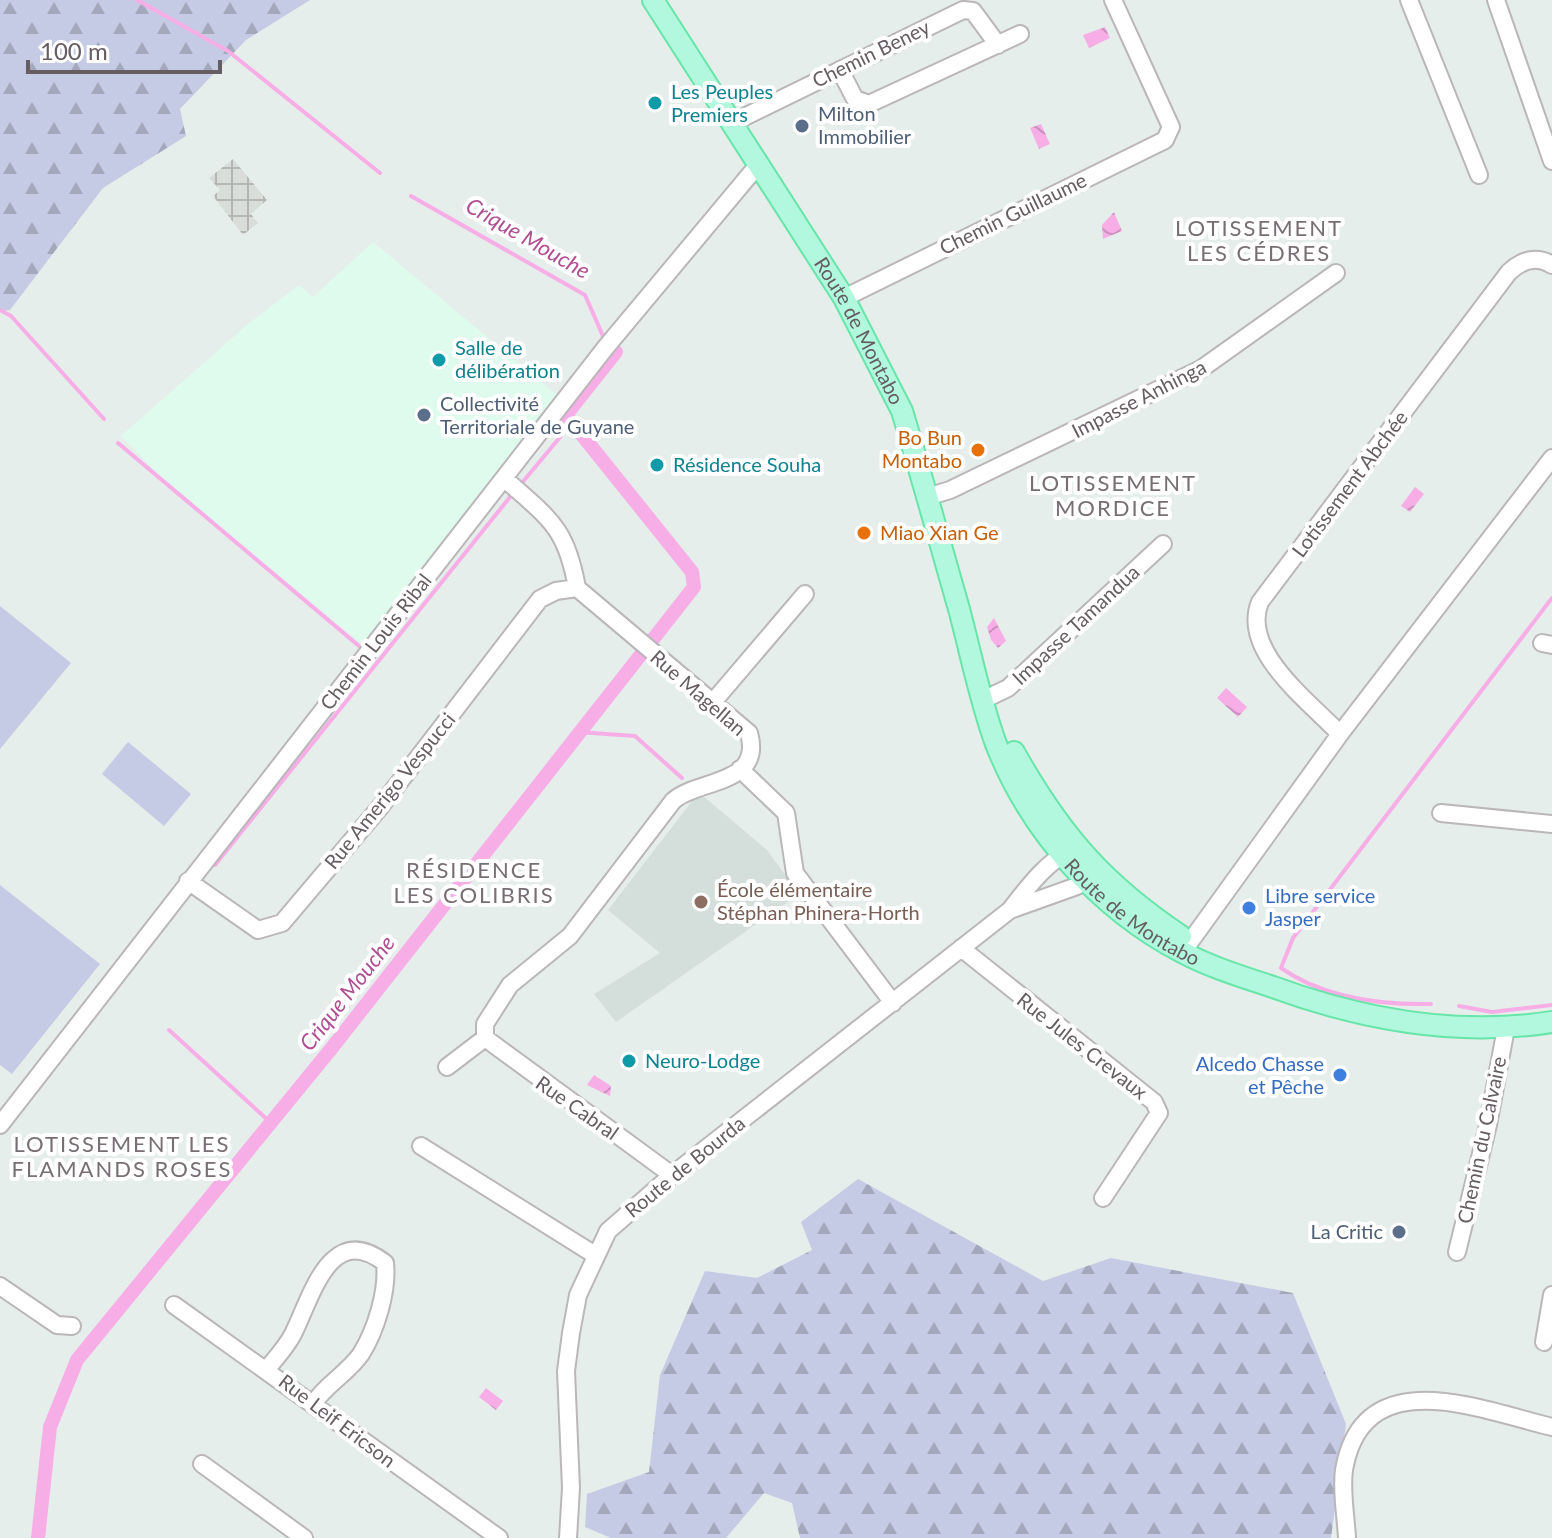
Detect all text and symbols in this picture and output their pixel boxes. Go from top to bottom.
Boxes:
street label: Chemin Beney [808,14,934,92]
scale bar [28,24,220,74]
text: 100 m [40,36,108,65]
place label: Les Peuples Premiers [671,79,773,126]
marker: Les Peuples Premiers [646,94,664,112]
place label: Milton Immobilier [818,101,912,148]
marker: Milton Immobilier [793,117,811,135]
street label: Chemin Guillaume [935,167,1090,259]
water label: Crique Mouche [461,191,595,284]
district label: LOTISSEMENT LES CÉDRES [1175,214,1343,266]
street label: Route de Montabo [810,252,910,408]
place label: Salle de délibération [455,335,560,382]
marker: Salle de délibération [430,351,448,369]
street label: Impasse Anhinga [1067,354,1210,442]
place label: Collectivité Territoriale de Guyane [440,391,634,438]
street label: Lotissement Abchée [1286,405,1412,561]
marker: Collectivité Territoriale de Guyane [415,406,433,424]
place label: Bo Bun Montabo [882,425,962,472]
marker: Bo Bun Montabo [969,441,987,459]
place label: Résidence Souha [673,452,821,476]
marker: Résidence Souha [648,456,666,474]
district label: LOTISSEMENT MORDICE [1029,469,1197,521]
place label: Miao Xian Ge [880,520,999,544]
marker: Miao Xian Ge [855,524,873,542]
street label: Impasse Tamandua [1007,559,1144,689]
street label: Chemin Louis Ribal [315,568,436,714]
street label: Rue Magellan [646,644,751,740]
street label: Rue Amerigo Vespucci [319,707,460,873]
street label: Route de Montabo [1060,853,1204,970]
district label: RÉSIDENCE LES COLIBRIS [393,856,555,908]
place label: École élémentaire Stéphan Phinera-Horth [717,877,920,924]
place label: Libre service Jasper [1265,883,1375,930]
marker: École élémentaire Stéphan Phinera-Horth [692,893,710,911]
marker: Libre service Jasper [1240,899,1258,917]
water label: Crique Mouche [293,930,400,1056]
street label: Rue Jules Crevaux [1013,987,1152,1103]
place label: Neuro-Lodge [645,1048,760,1072]
place label: Alcedo Chasse et Pêche [1196,1051,1324,1098]
marker: Neuro-Lodge [620,1052,638,1070]
street label: Chemin du Calvaire [1452,1054,1510,1226]
marker: Alcedo Chasse et Pêche [1331,1066,1349,1084]
street label: Rue Cabral [532,1070,623,1144]
street label: Route de Bourda [620,1111,749,1222]
district label: LOTISSEMENT LES FLAMANDS ROSES [12,1130,232,1182]
place label: La Critic [1310,1219,1383,1243]
marker: La Critic [1390,1223,1408,1241]
street label: Rue Leif Ericson [275,1369,401,1472]

